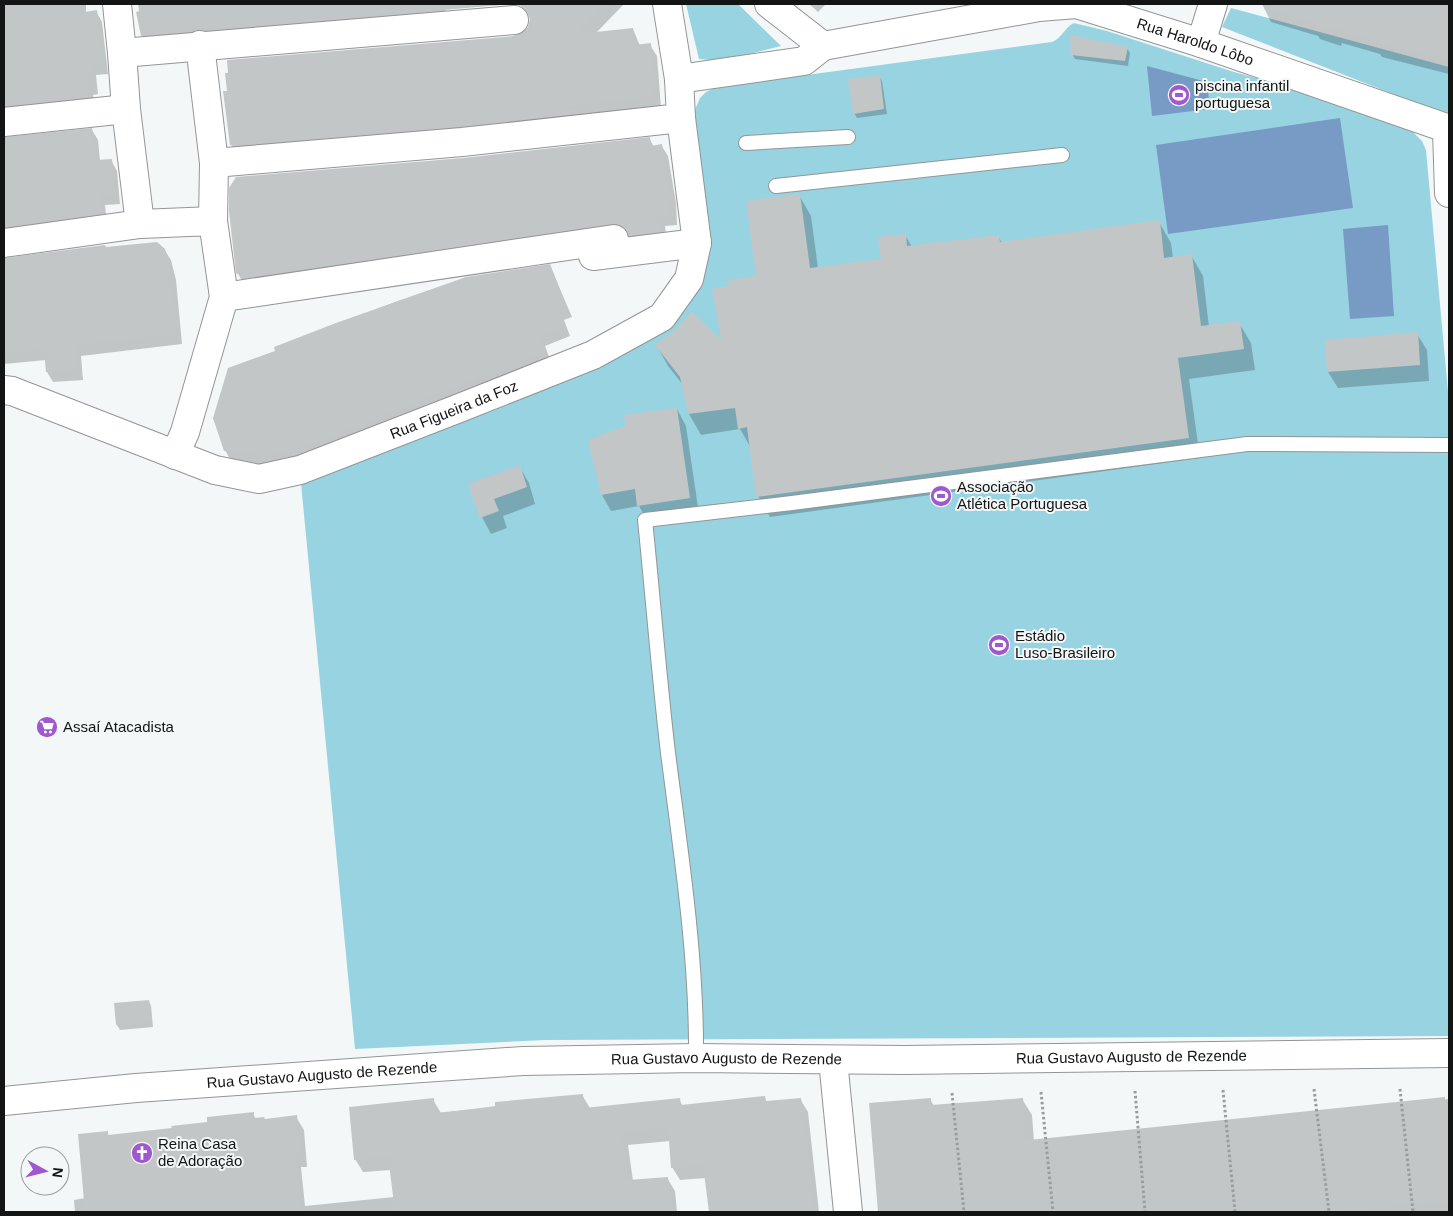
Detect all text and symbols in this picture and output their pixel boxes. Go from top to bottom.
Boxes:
street label: Rua Haroldo Lôbo [1135,14,1256,69]
place label: piscina infantil portuguesa [1195,77,1289,111]
sports icon: piscina infantil portuguesa [1167,83,1191,107]
street label: Rua Figueira da Foz [387,377,520,442]
place label: Associação Atlética Portuguesa [957,478,1088,512]
sports icon: Associação Atlética Portuguesa [929,484,953,508]
place label: Estádio Luso-Brasileiro [1015,627,1115,661]
sports icon: Estádio Luso-Brasileiro [987,633,1011,657]
supermarket icon: Assaí Atacadista [35,715,59,739]
place label: Assaí Atacadista [63,718,175,735]
street label: Rua Gustavo Augusto de Rezende [1016,1047,1247,1067]
street label: Rua Gustavo Augusto de Rezende [611,1049,842,1067]
street label: Rua Gustavo Augusto de Rezende [206,1058,438,1091]
place label: Reina Casa de Adoração [158,1135,242,1169]
church icon: Reina Casa de Adoração [130,1141,154,1165]
north arrow [20,1146,70,1196]
text: N [49,1167,66,1179]

